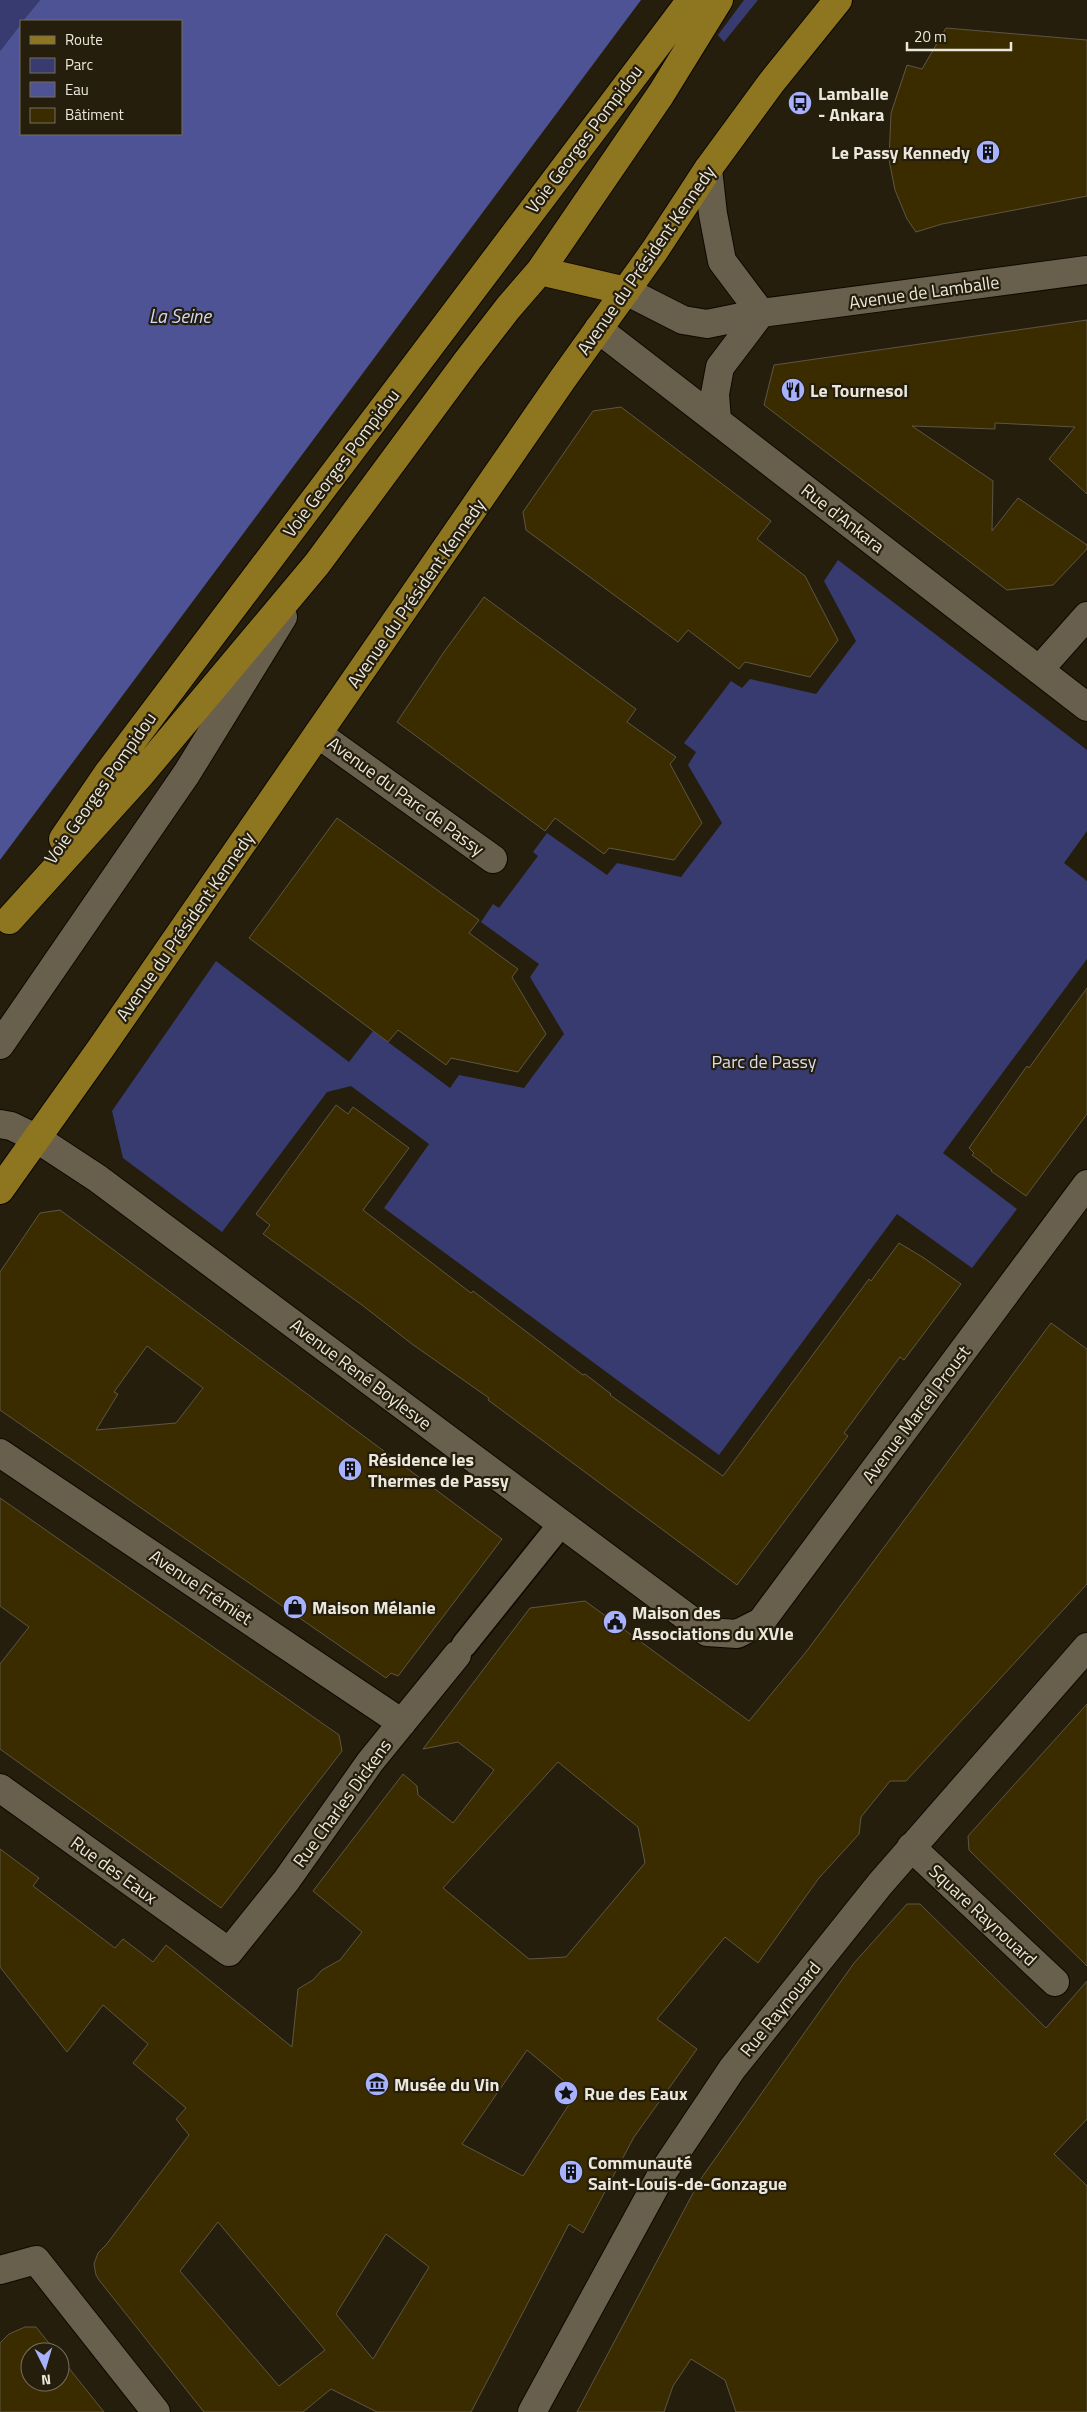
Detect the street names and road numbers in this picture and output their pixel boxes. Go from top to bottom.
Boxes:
street label: Voie Georges Pompidou [519,59,649,219]
street label: Avenue du Président Kennedy [570,160,722,360]
street label: Avenue de Lamballe [847,268,1001,316]
street label: Voie Georges Pompidou [276,383,406,543]
street label: Rue d'Ankara [796,477,890,559]
street label: Avenue du Président Kennedy [340,493,492,693]
street label: Voie Georges Pompidou [37,707,163,869]
street label: Avenue du Parc de Passy [322,730,490,862]
street label: Avenue du Président Kennedy [109,826,261,1026]
street label: Avenue René Boylesve [285,1312,437,1436]
street label: Avenue Marcel Proust [855,1339,977,1488]
street label: Avenue Frémiet [144,1543,258,1632]
street label: Rue Charles Dickens [286,1733,398,1873]
street label: Rue des Eaux [65,1829,163,1911]
street label: Square Raynouard [923,1858,1043,1972]
street label: Rue Raynouard [733,1956,827,2062]

